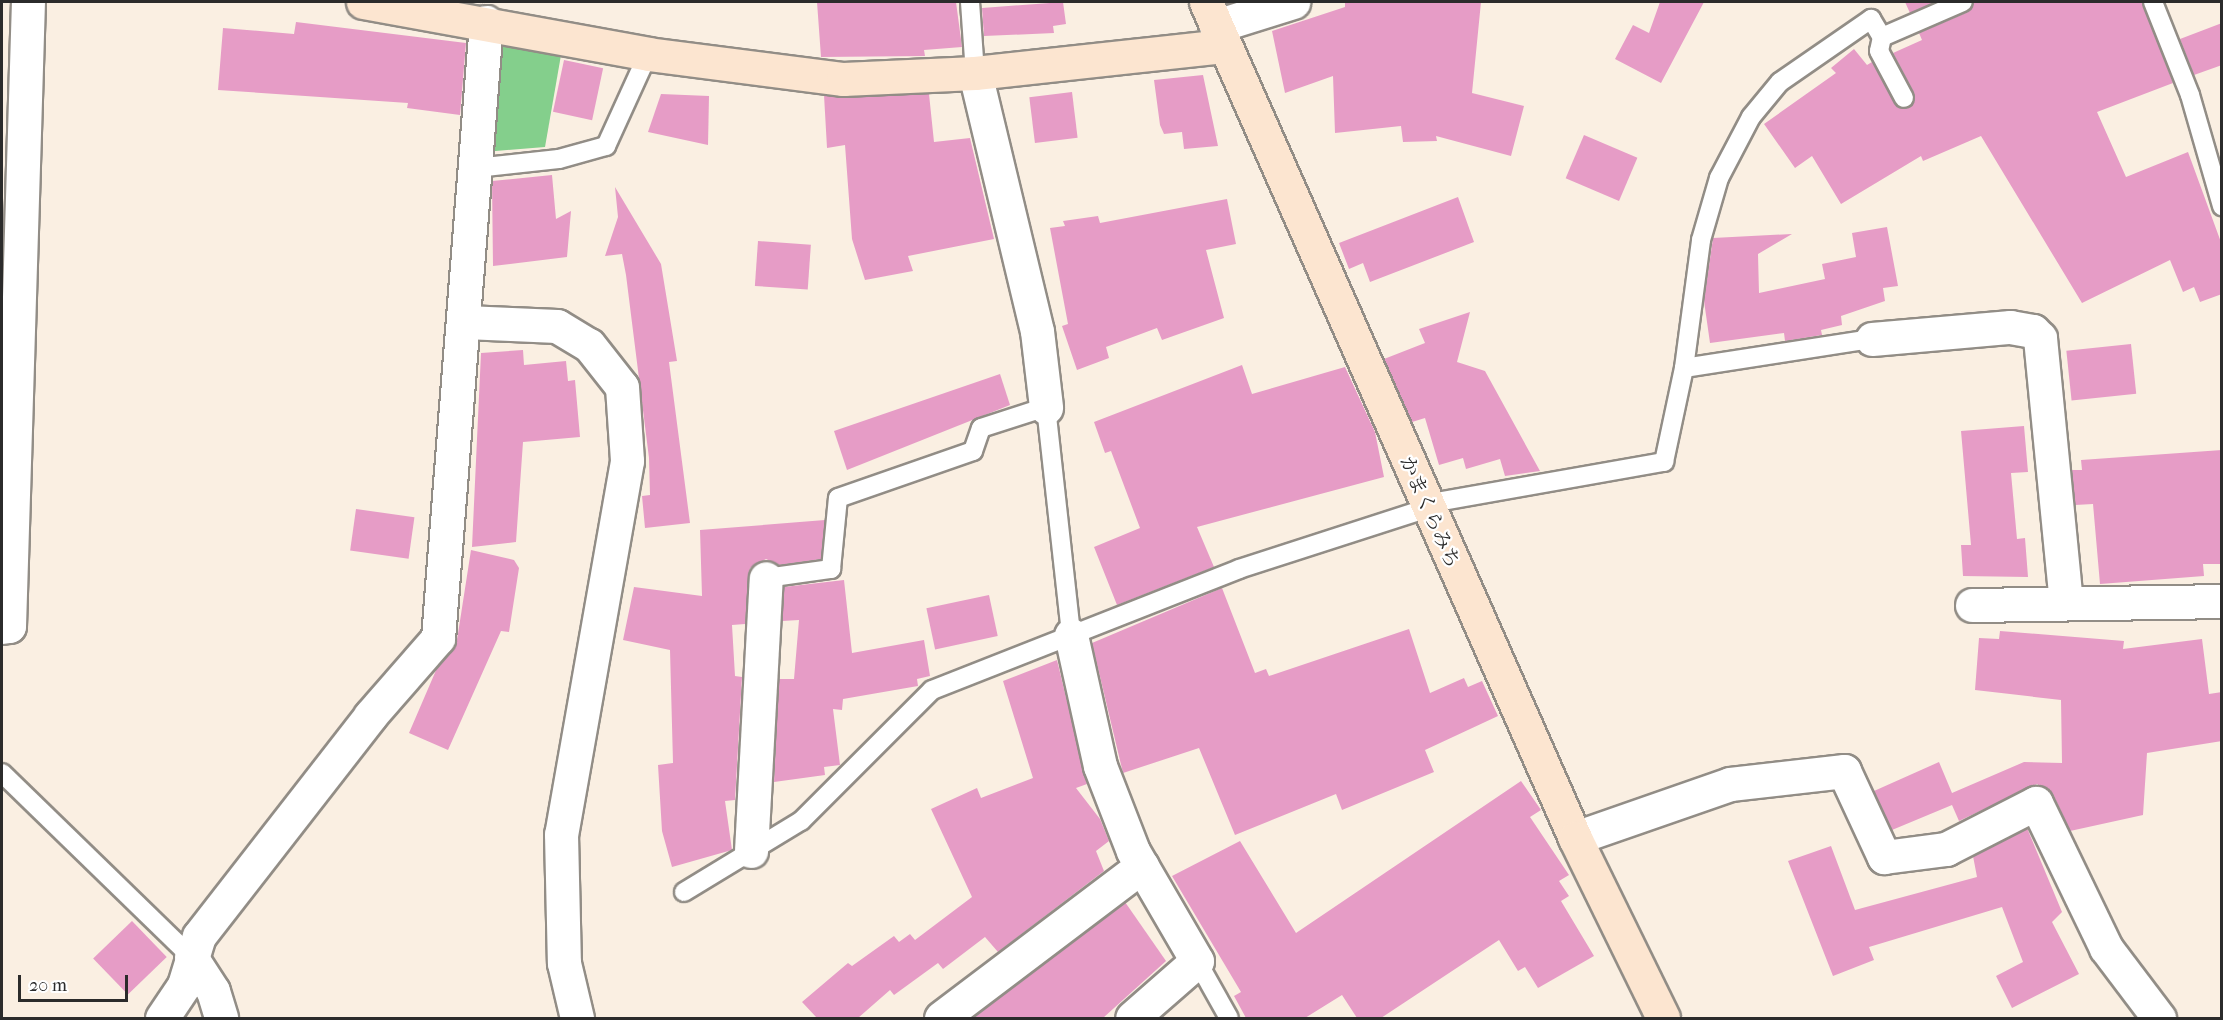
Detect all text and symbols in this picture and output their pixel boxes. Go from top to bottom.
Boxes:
street label: かまくらみち [1395,452,1465,572]
scale bar [21,963,130,1001]
text: 20 m [29,975,67,996]

